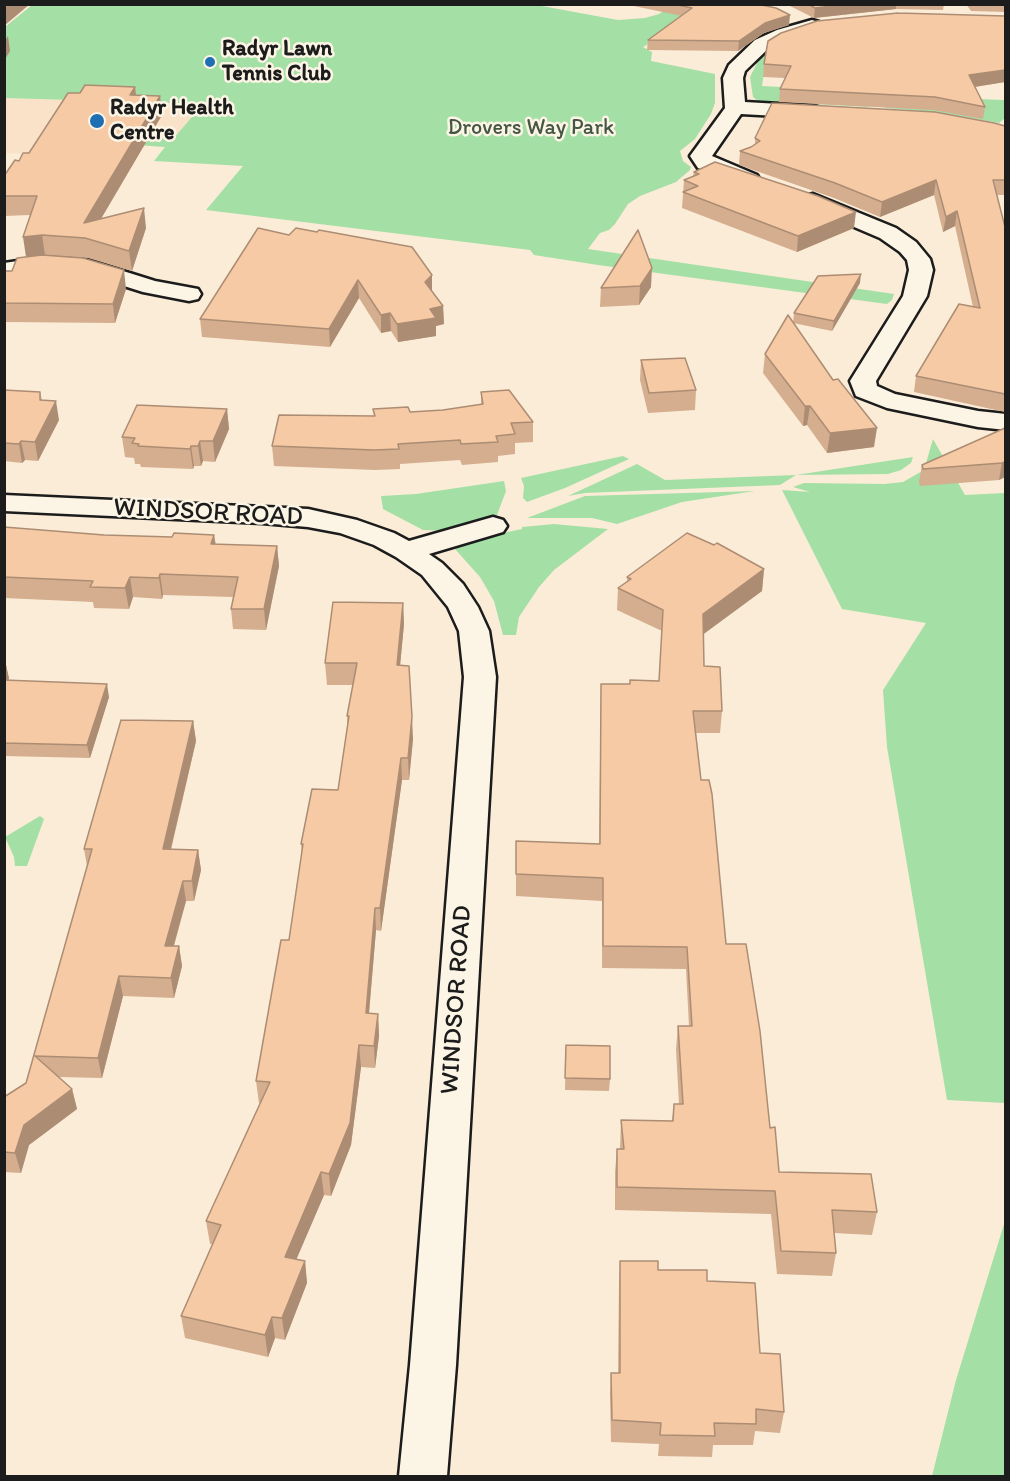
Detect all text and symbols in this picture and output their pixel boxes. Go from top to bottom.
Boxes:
place label: Radyr Lawn Tennis Club [222,36,332,88]
marker: Radyr Lawn Tennis Club [203,55,217,69]
place label: Radyr Health Centre [110,95,234,146]
marker: Radyr Health Centre [88,112,106,130]
park label: Drovers Way Park [448,115,614,141]
street label: WINDSOR ROAD [112,492,304,534]
street label: WINDSOR ROAD [435,904,479,1096]

